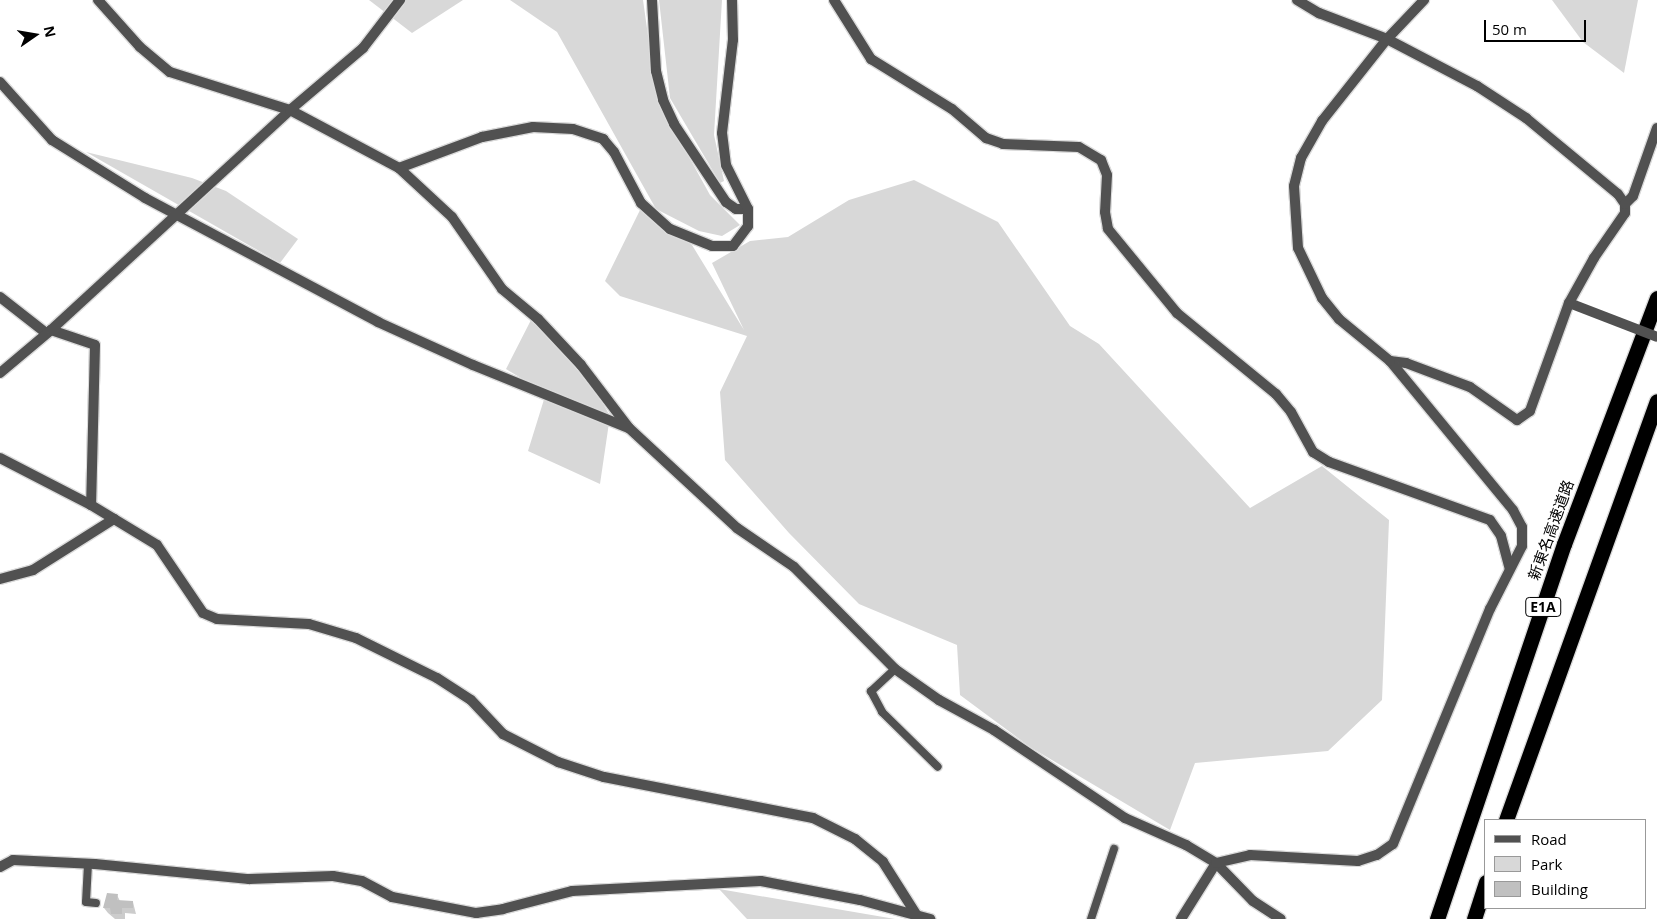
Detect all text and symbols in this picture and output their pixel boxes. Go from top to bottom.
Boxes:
north arrow [10,10,60,60]
scale bar [1487,10,1590,42]
text: 50 m [1492,19,1527,39]
text: N [40,24,61,39]
street label: 新東名高速道路 [1525,478,1577,582]
road number: E1A [1524,596,1562,618]
legend [1484,819,1647,909]
text: Road [1531,829,1567,849]
text: Park [1531,854,1562,874]
text: Building [1531,879,1588,899]

